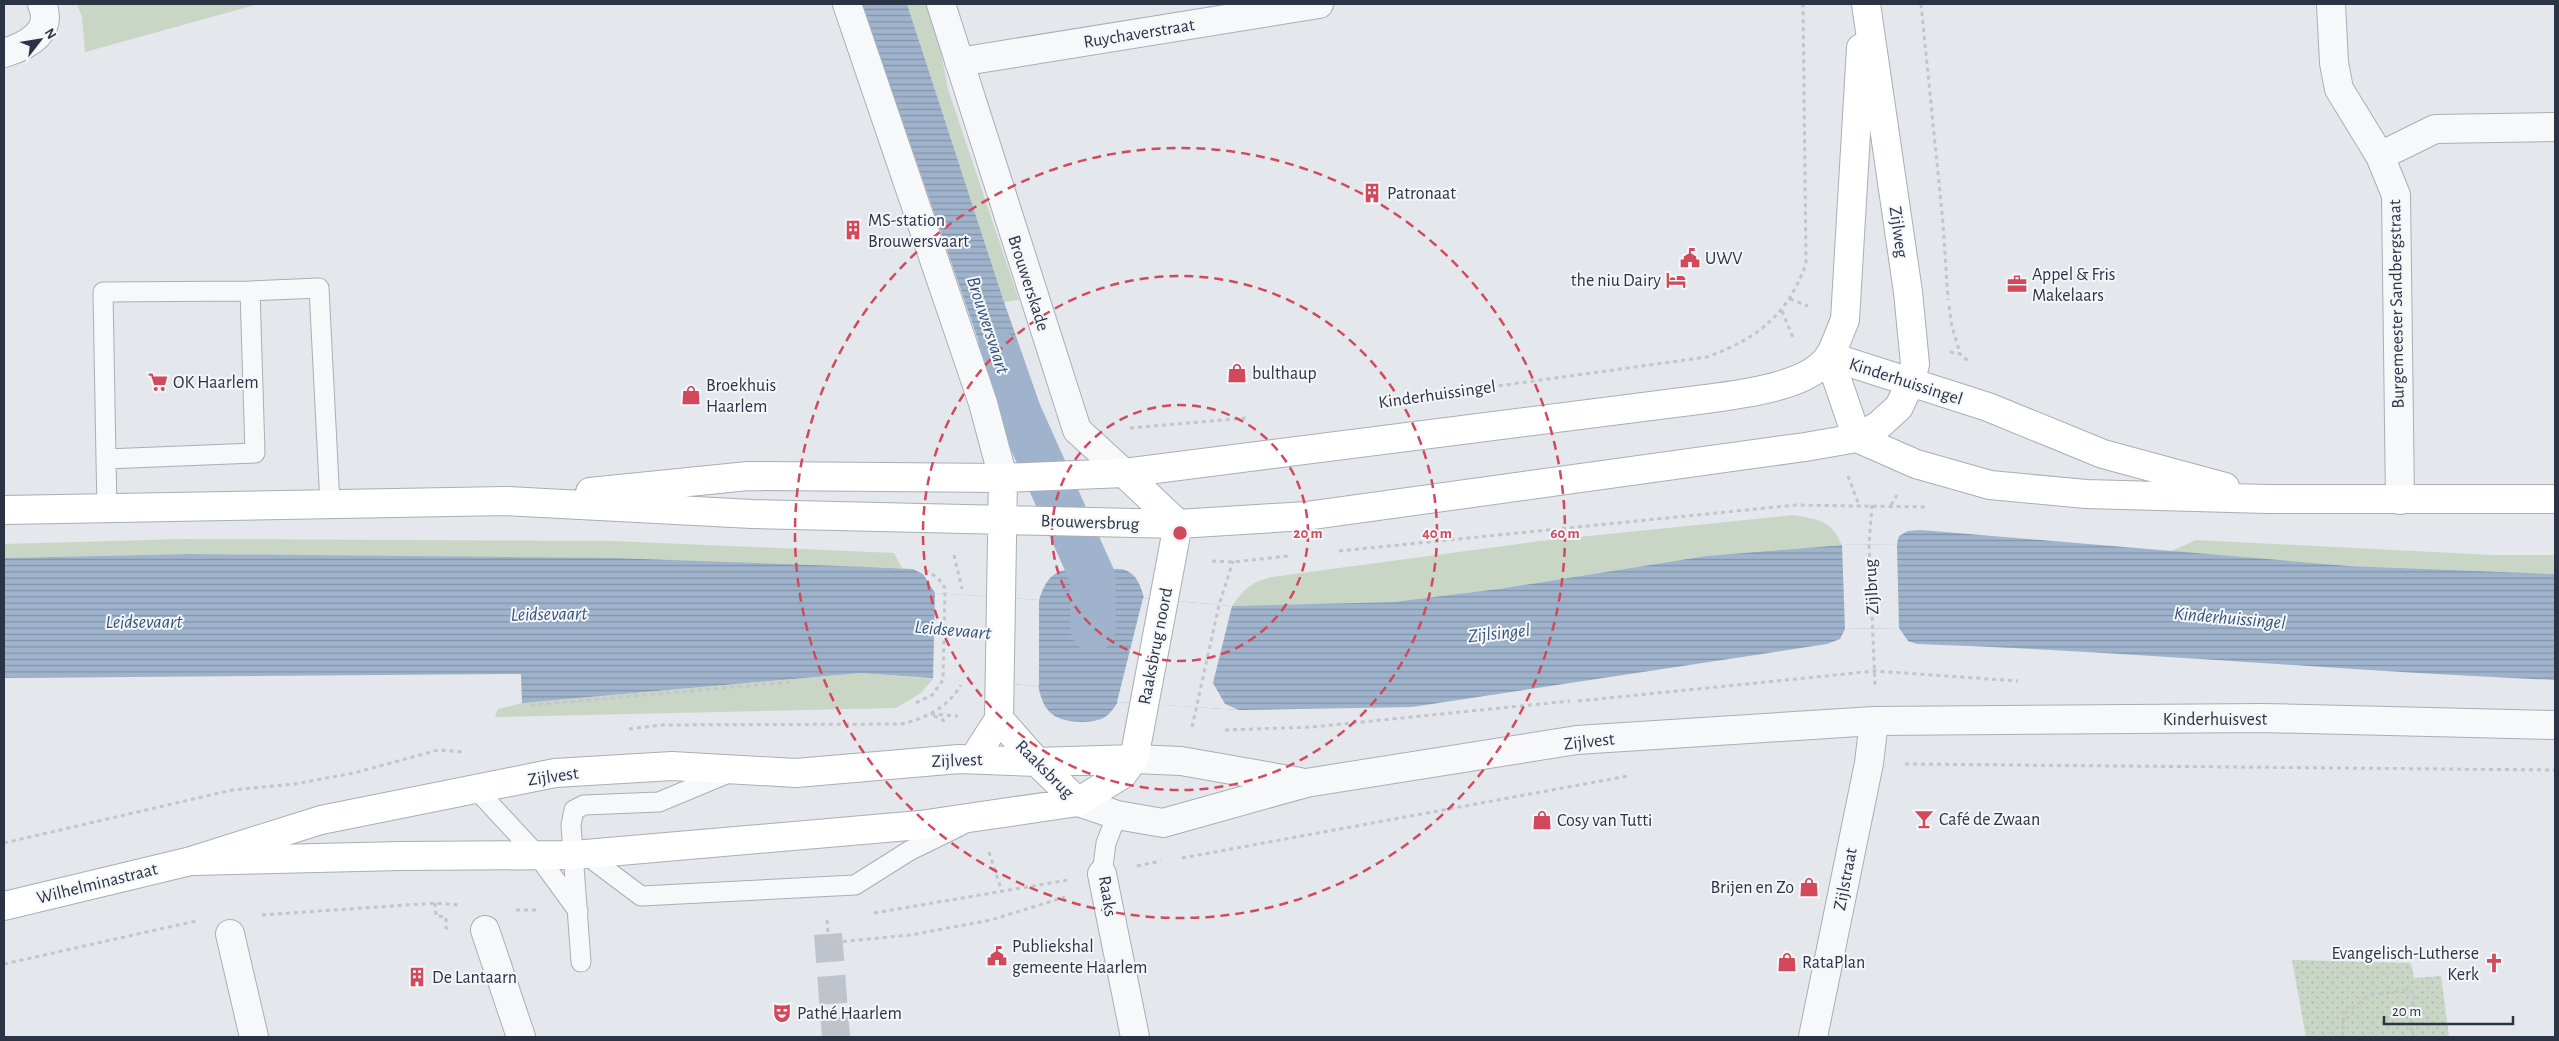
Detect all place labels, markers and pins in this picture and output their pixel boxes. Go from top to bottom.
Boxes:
building icon: Patronaat [1361,182,1383,204]
place label: Patronaat [1387,185,1456,203]
place label: MS-station Brouwersvaart [868,212,969,251]
building icon: MS-station Brouwersvaart [842,219,864,241]
public building icon: UWV [1679,247,1701,269]
place label: UWV [1705,250,1743,268]
place label: Appel & Fris Makelaars [2032,266,2116,305]
hotel icon: the niu Dairy [1665,269,1687,291]
place label: the niu Dairy [1571,272,1661,290]
office icon: Appel & Fris Makelaars [2006,273,2028,295]
shop icon: bulthaup [1226,362,1248,384]
place label: bulthaup [1252,365,1317,383]
supermarket icon: OK Haarlem [147,371,169,393]
place label: OK Haarlem [173,374,259,392]
place label: Broekhuis Haarlem [706,377,776,416]
shop icon: Broekhuis Haarlem [680,384,702,406]
centre of rings [1171,524,1189,542]
bar icon: Café de Zwaan [1913,808,1935,830]
shop icon: Cosy van Tutti [1531,809,1553,831]
place label: Café de Zwaan [1939,811,2040,829]
place label: Cosy van Tutti [1557,812,1652,830]
shop icon: Brijen en Zo [1798,876,1820,898]
place label: Brijen en Zo [1711,879,1794,897]
place label: Publiekshal gemeente Haarlem [1012,938,1148,977]
public building icon: Publiekshal gemeente Haarlem [986,945,1008,967]
place label: Evangelisch-Lutherse Kerk [2332,945,2480,984]
shop icon: RataPlan [1776,951,1798,973]
church icon: Evangelisch-Lutherse Kerk [2483,952,2505,974]
place label: RataPlan [1802,954,1865,972]
building icon: De Lantaarn [406,966,428,988]
place label: De Lantaarn [432,969,517,987]
theatre icon: Pathé Haarlem [771,1002,793,1024]
place label: Pathé Haarlem [797,1005,902,1023]

